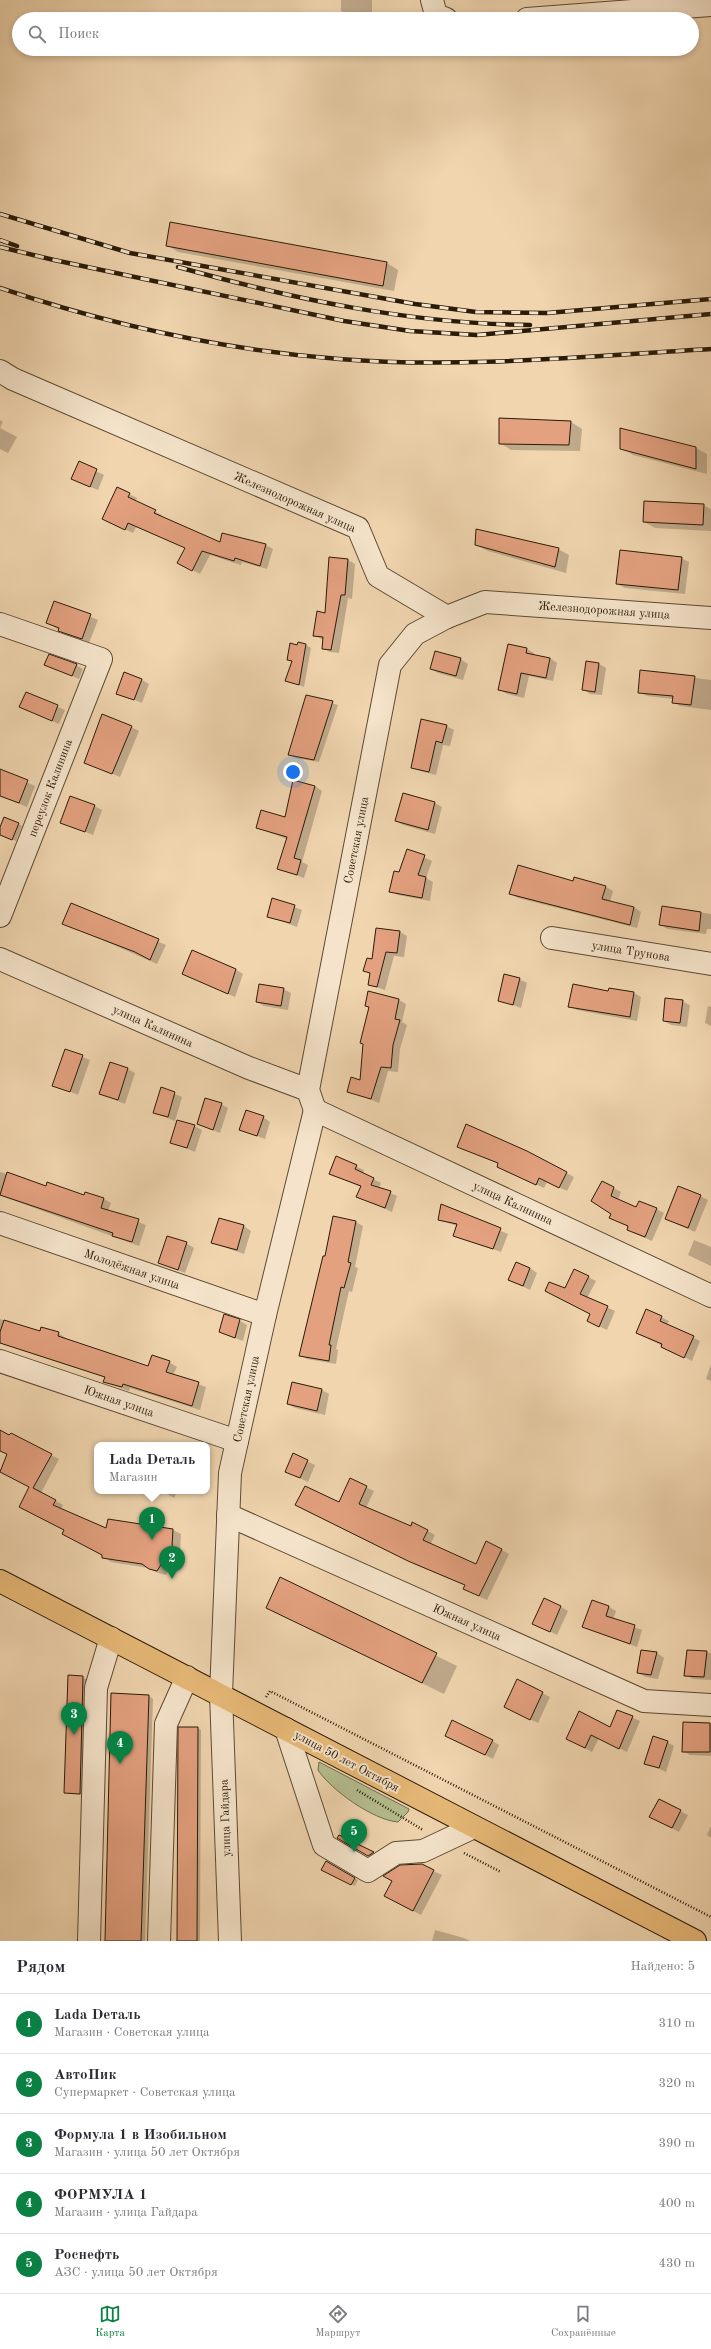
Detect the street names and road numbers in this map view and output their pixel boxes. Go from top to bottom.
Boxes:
street label: Железнодорожная улица [232,471,357,535]
street label: Железнодорожная улица [538,600,670,622]
street label: переулок Калинина [27,738,75,839]
street label: Советская улица [343,796,371,885]
street label: улица Трунова [591,940,671,964]
street label: улица Калинина [111,1004,195,1050]
street label: улица Калинина [471,1180,554,1228]
street label: Молодёжная улица [82,1248,181,1292]
street label: Советская улица [232,1355,262,1444]
street label: Южная улица [82,1384,155,1420]
street label: Южная улица [431,1602,503,1643]
street label: улица 50 лет Октября [292,1728,401,1795]
street label: улица Гайдара [219,1779,233,1857]

